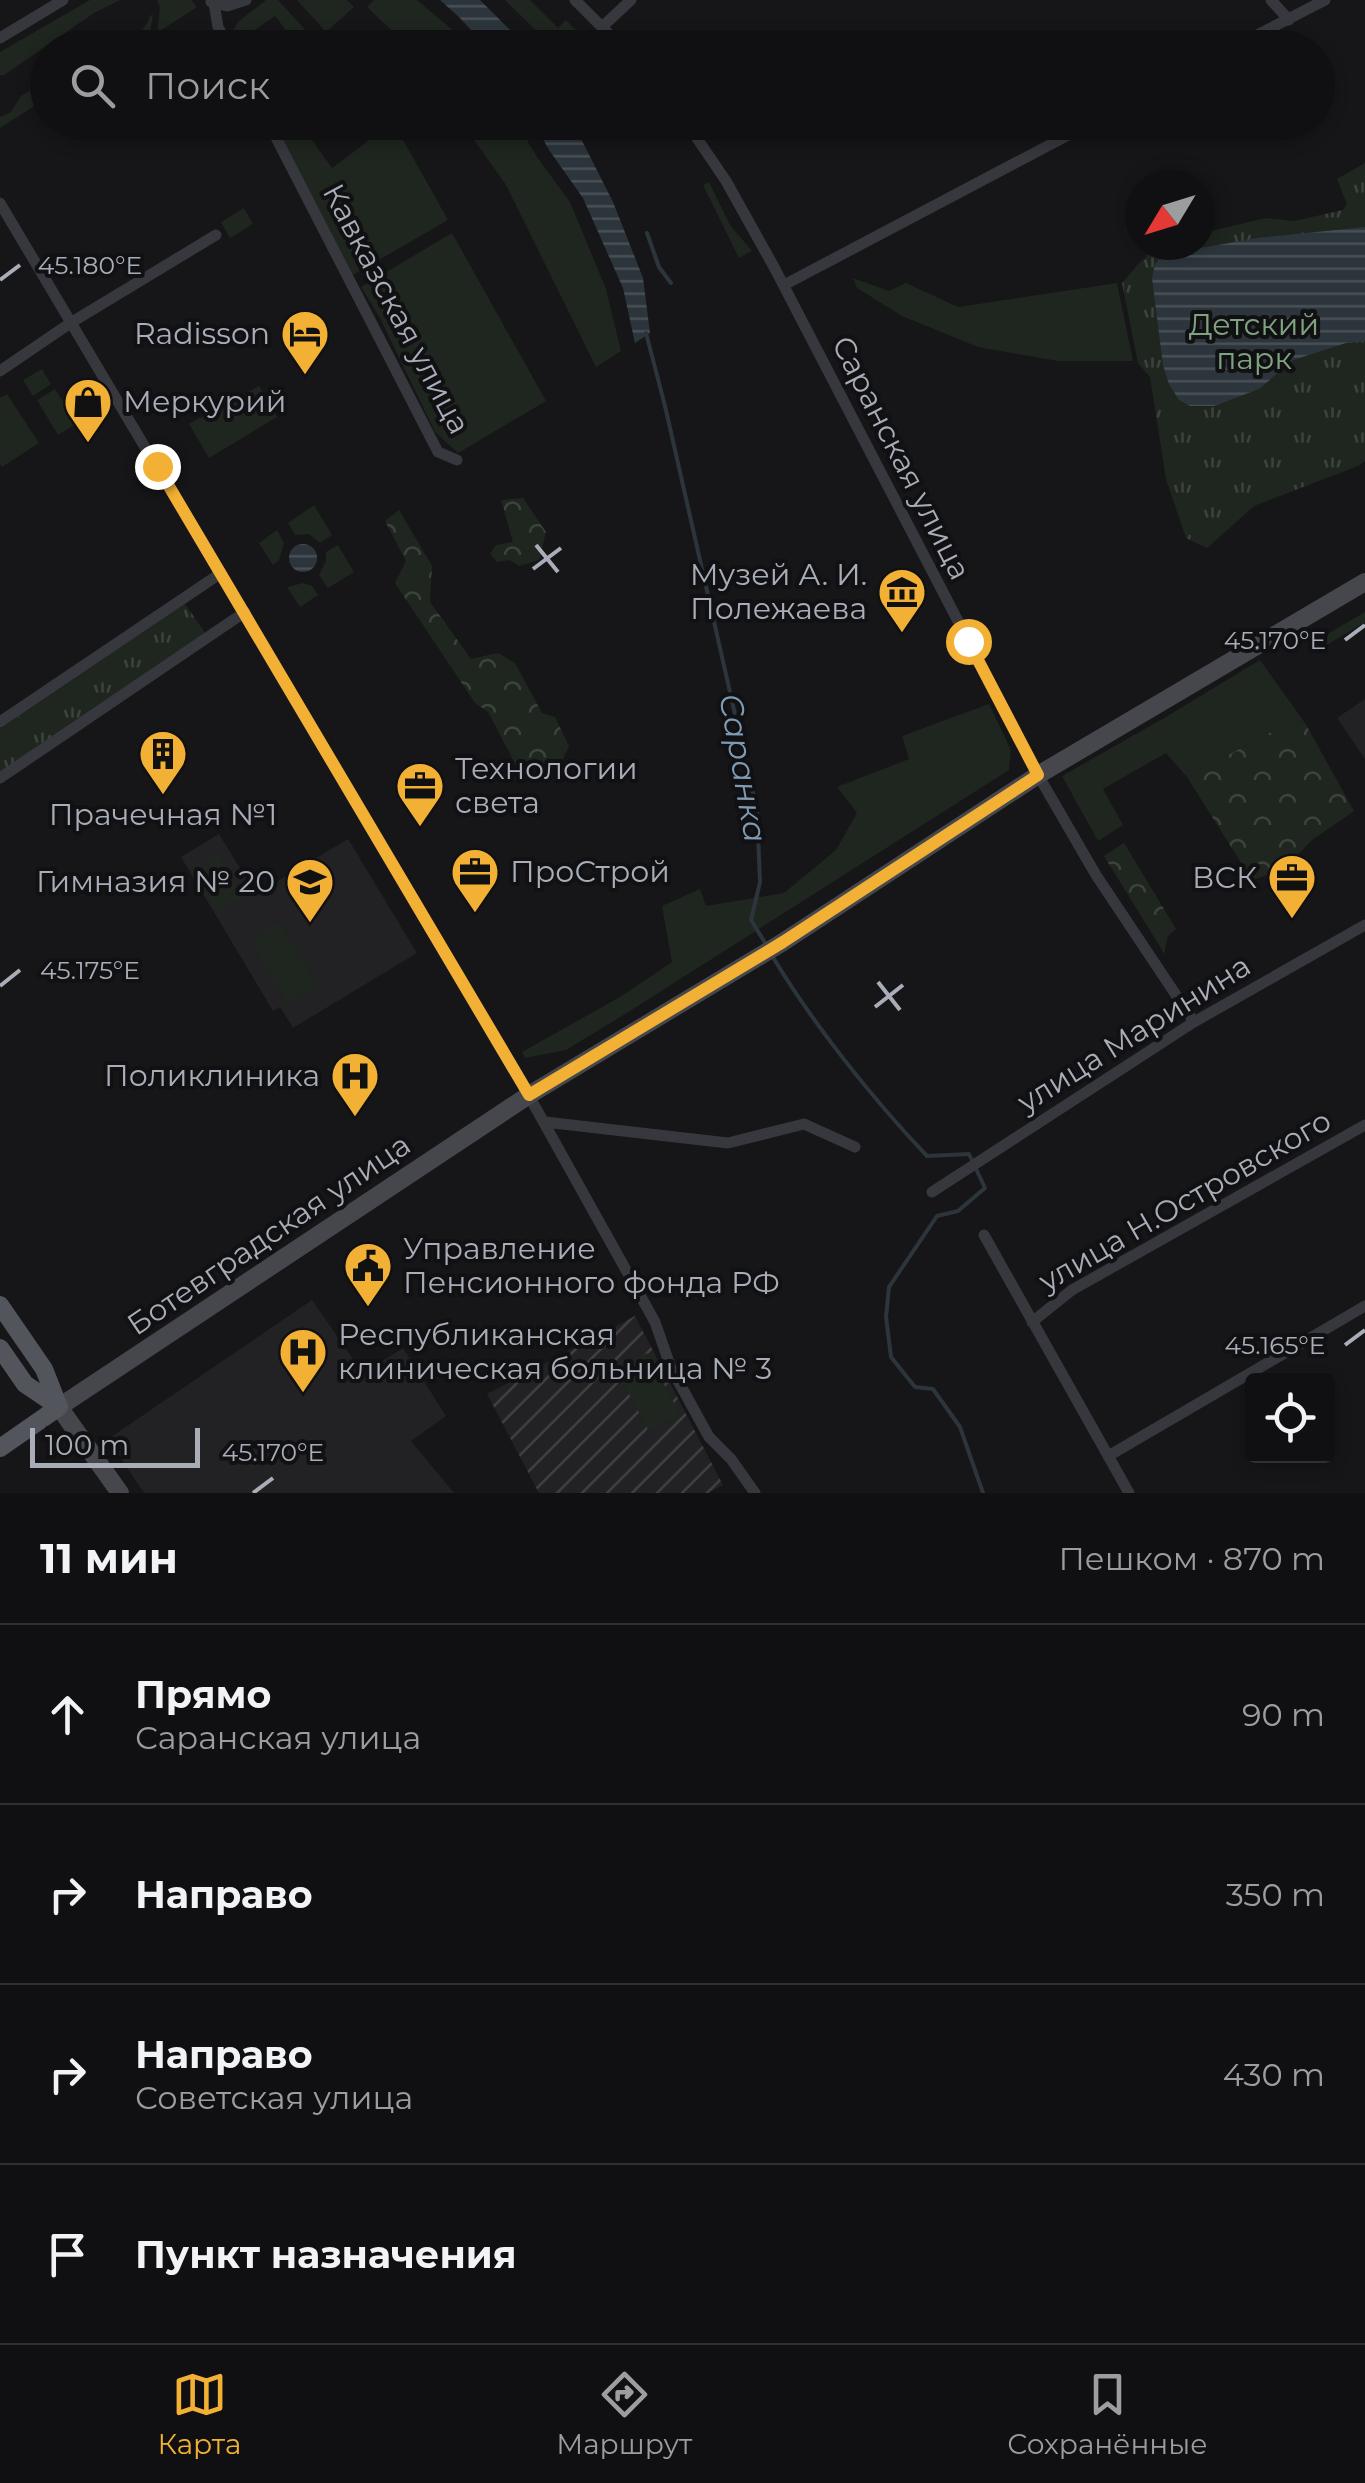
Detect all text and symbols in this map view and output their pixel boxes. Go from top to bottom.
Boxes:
search box [30,30,1335,140]
icon: search [65,58,120,113]
text: Поиск [145,62,270,109]
north arrow [1125,170,1215,260]
street label: Кавказская улица [315,177,478,440]
text: 45.180°E [38,250,142,280]
park label: Детский парк [1189,306,1319,377]
hotel icon: Radisson [279,308,331,376]
place label: Radisson [134,315,270,352]
street label: Саранская улица [824,330,979,586]
shop icon: Меркурий [62,376,114,444]
place label: Меркурий [123,383,286,420]
route end [135,444,181,490]
place label: Музей А. И. Полежаева [690,556,867,627]
museum icon: Музей А. И. Полежаева [876,566,928,634]
route start [946,619,992,665]
text: 45.170°E [1224,625,1326,655]
water label: Саранка [711,690,776,845]
building icon: Прачечная №1 [137,728,189,796]
place label: Технологии света [455,750,638,821]
office icon: Технологии света [394,760,446,828]
place label: Прачечная №1 [49,796,277,833]
office icon: ПроСтрой [449,846,501,914]
office icon: ВСК [1266,852,1318,920]
place label: ПроСтрой [510,853,670,890]
school or university icon: Гимназия № 20 [284,856,336,924]
place label: ВСК [1192,859,1257,896]
place label: Гимназия № 20 [36,863,275,900]
street label: улица Маринина [1010,947,1257,1121]
text: 45.175°E [40,955,140,985]
hospital icon: Поликлиника [329,1050,381,1118]
place label: Поликлиника [104,1057,320,1094]
street label: улица Н.Островского [1031,1102,1338,1300]
street label: Ботевградская улица [120,1126,417,1343]
place label: Управление Пенсионного фонда РФ [403,1230,780,1301]
public building icon: Управление Пенсионного фонда РФ [342,1240,394,1308]
place label: Республиканская клиническая больница № 3 [338,1316,772,1387]
hospital icon: Республиканская клиническая больница № 3 [277,1326,329,1394]
text: 45.165°E [1225,1330,1325,1360]
map controls [1245,1373,1335,1463]
button: locate [1245,1373,1335,1463]
scale bar [30,1423,200,1468]
text: 100 m [45,1428,129,1462]
text: 45.170°E [222,1437,324,1467]
text: 11 мин [40,1532,178,1584]
text: Пешком · 870 m [1058,1539,1325,1578]
text: Прямо [135,1671,271,1718]
icon: ahead [40,1687,95,1742]
text: 90 m [1242,1695,1325,1734]
text: Саранская улица [135,1718,421,1757]
icon: right [40,1867,95,1922]
text: Направо [135,1871,313,1918]
text: 350 m [1226,1875,1325,1914]
text: Направо [135,2031,313,2078]
icon: right [40,2047,95,2102]
text: 430 m [1223,2055,1325,2094]
text: Советская улица [135,2078,413,2117]
icon: arrive [40,2227,95,2282]
text: Пункт назначения [135,2231,517,2278]
tab: Карта [157,2367,241,2461]
tab: Маршрут [556,2367,692,2461]
tab: Сохранённые [1007,2367,1208,2461]

